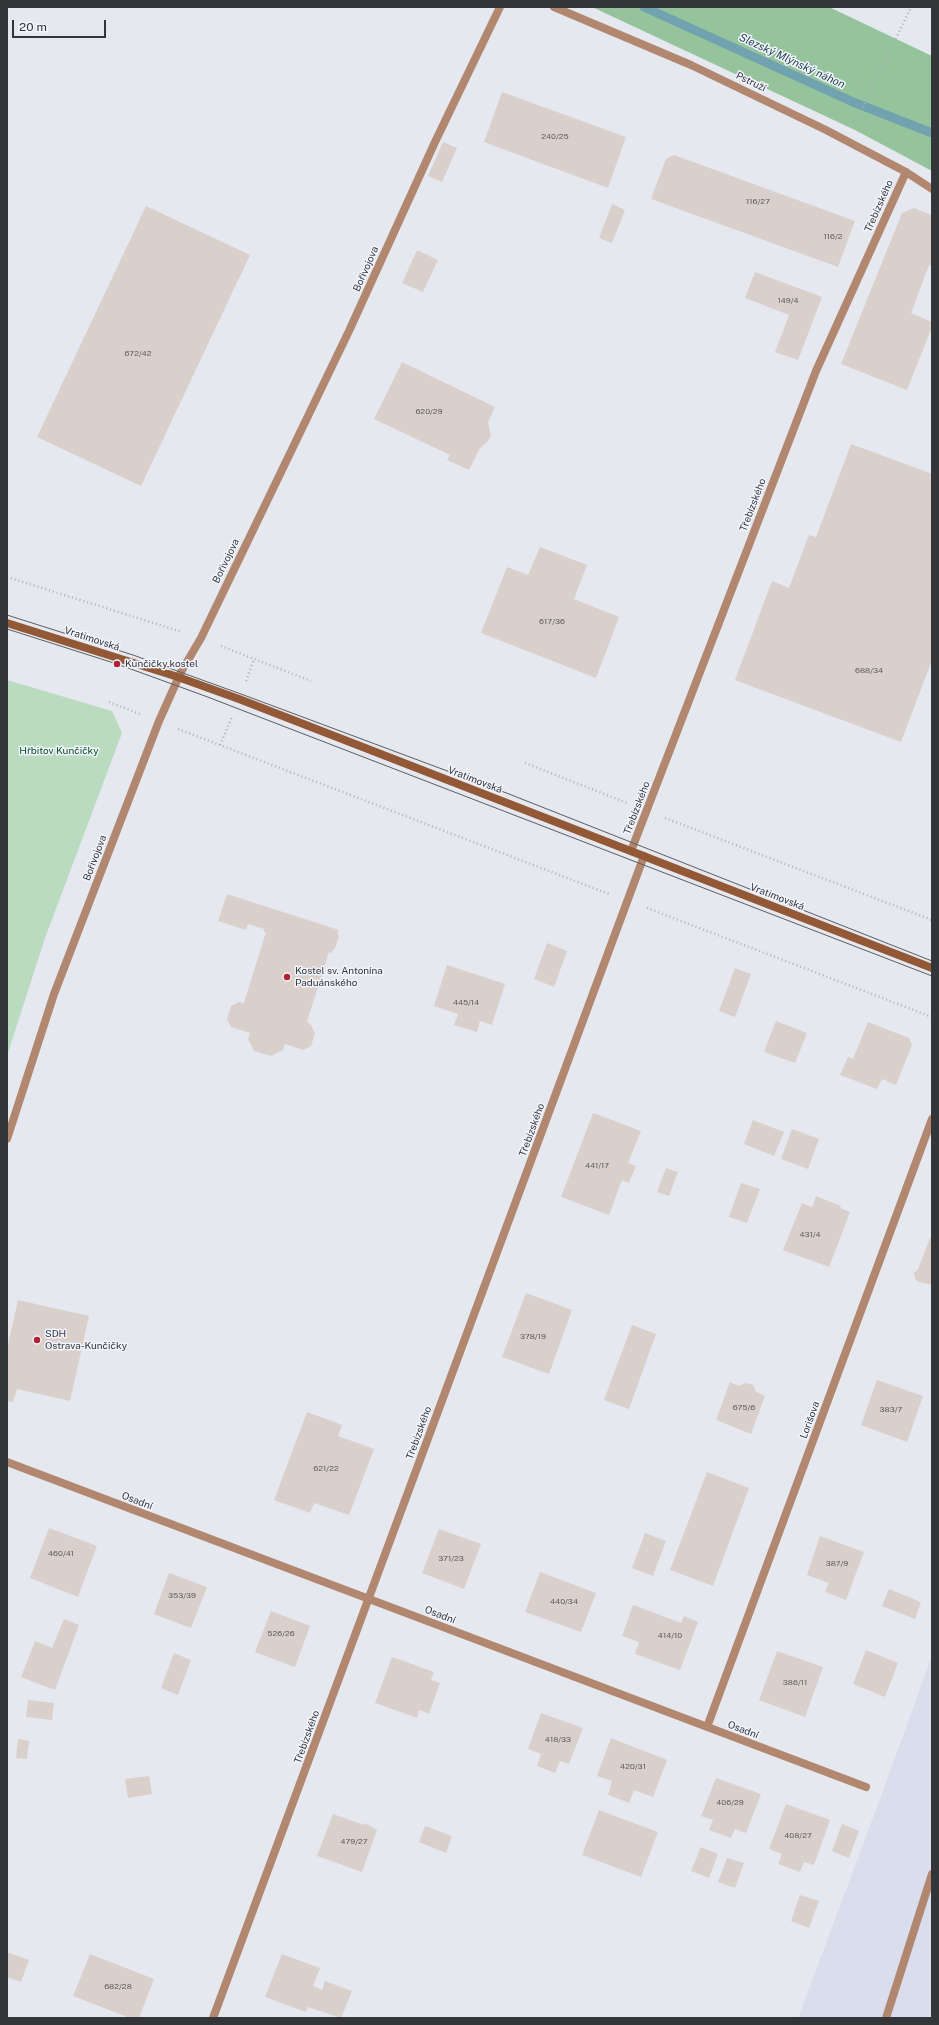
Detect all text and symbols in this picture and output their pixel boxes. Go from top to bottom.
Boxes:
scale bar [14,12,108,38]
text: 20 m [19,20,47,34]
water label: Slezský Mlýnský náhon [737,31,847,91]
street label: Pstruží [734,70,768,94]
house number: 240/25 [541,132,569,142]
street label: Třebízského [862,178,896,234]
house number: 116/27 [746,197,770,207]
house number: 116/2 [823,232,843,242]
street label: Bořivojova [351,245,381,293]
house number: 149/4 [777,296,799,306]
house number: 672/42 [124,349,152,359]
house number: 620/29 [415,407,443,417]
street label: Třebízského [737,477,769,533]
street label: Bořivojova [210,537,242,585]
house number: 617/36 [539,617,565,627]
street label: Vratimovská [63,624,121,654]
place label: Kunčičky,kostel [125,658,198,670]
marker: Kunčičky,kostel [112,659,122,669]
house number: 688/34 [855,666,883,676]
park label: Hřbitov Kunčičky [19,745,99,757]
street label: Vratimovská [446,764,504,796]
street label: Třebízského [621,780,653,836]
street label: Bořivojova [81,833,109,883]
street label: Vratimovská [748,881,806,913]
place label: Kostel sv. Antonína Paduánského [295,965,383,988]
marker: Kostel sv. Antonína Paduánského [282,972,292,982]
house number: 445/14 [453,998,479,1008]
street label: Třebízského [517,1102,547,1158]
house number: 441/17 [585,1161,609,1171]
house number: 431/4 [799,1230,821,1240]
place label: SDH Ostrava-Kunčičky [45,1328,127,1352]
house number: 378/19 [520,1332,546,1342]
marker: SDH Ostrava-Kunčičky [32,1335,42,1345]
street label: Lorišova [798,1400,822,1440]
house number: 675/6 [733,1403,755,1413]
street label: Třebízského [404,1405,434,1461]
house number: 383/7 [880,1405,902,1415]
house number: 621/22 [313,1464,339,1474]
street label: Osadní [120,1490,154,1512]
house number: 460/41 [48,1549,74,1559]
house number: 371/23 [438,1554,464,1564]
house number: 387/9 [826,1559,848,1569]
house number: 353/39 [168,1591,196,1601]
house number: 440/34 [550,1597,578,1607]
street label: Osadní [423,1604,457,1626]
house number: 526/26 [267,1629,295,1639]
house number: 414/10 [658,1631,682,1641]
house number: 386/11 [783,1678,807,1688]
street label: Třebízského [292,1709,322,1765]
street label: Osadní [726,1719,760,1741]
house number: 418/33 [545,1735,571,1745]
house number: 420/31 [620,1762,646,1772]
house number: 406/29 [716,1798,744,1808]
house number: 408/27 [784,1831,812,1841]
house number: 479/27 [340,1837,368,1847]
house number: 682/28 [104,1982,132,1992]

